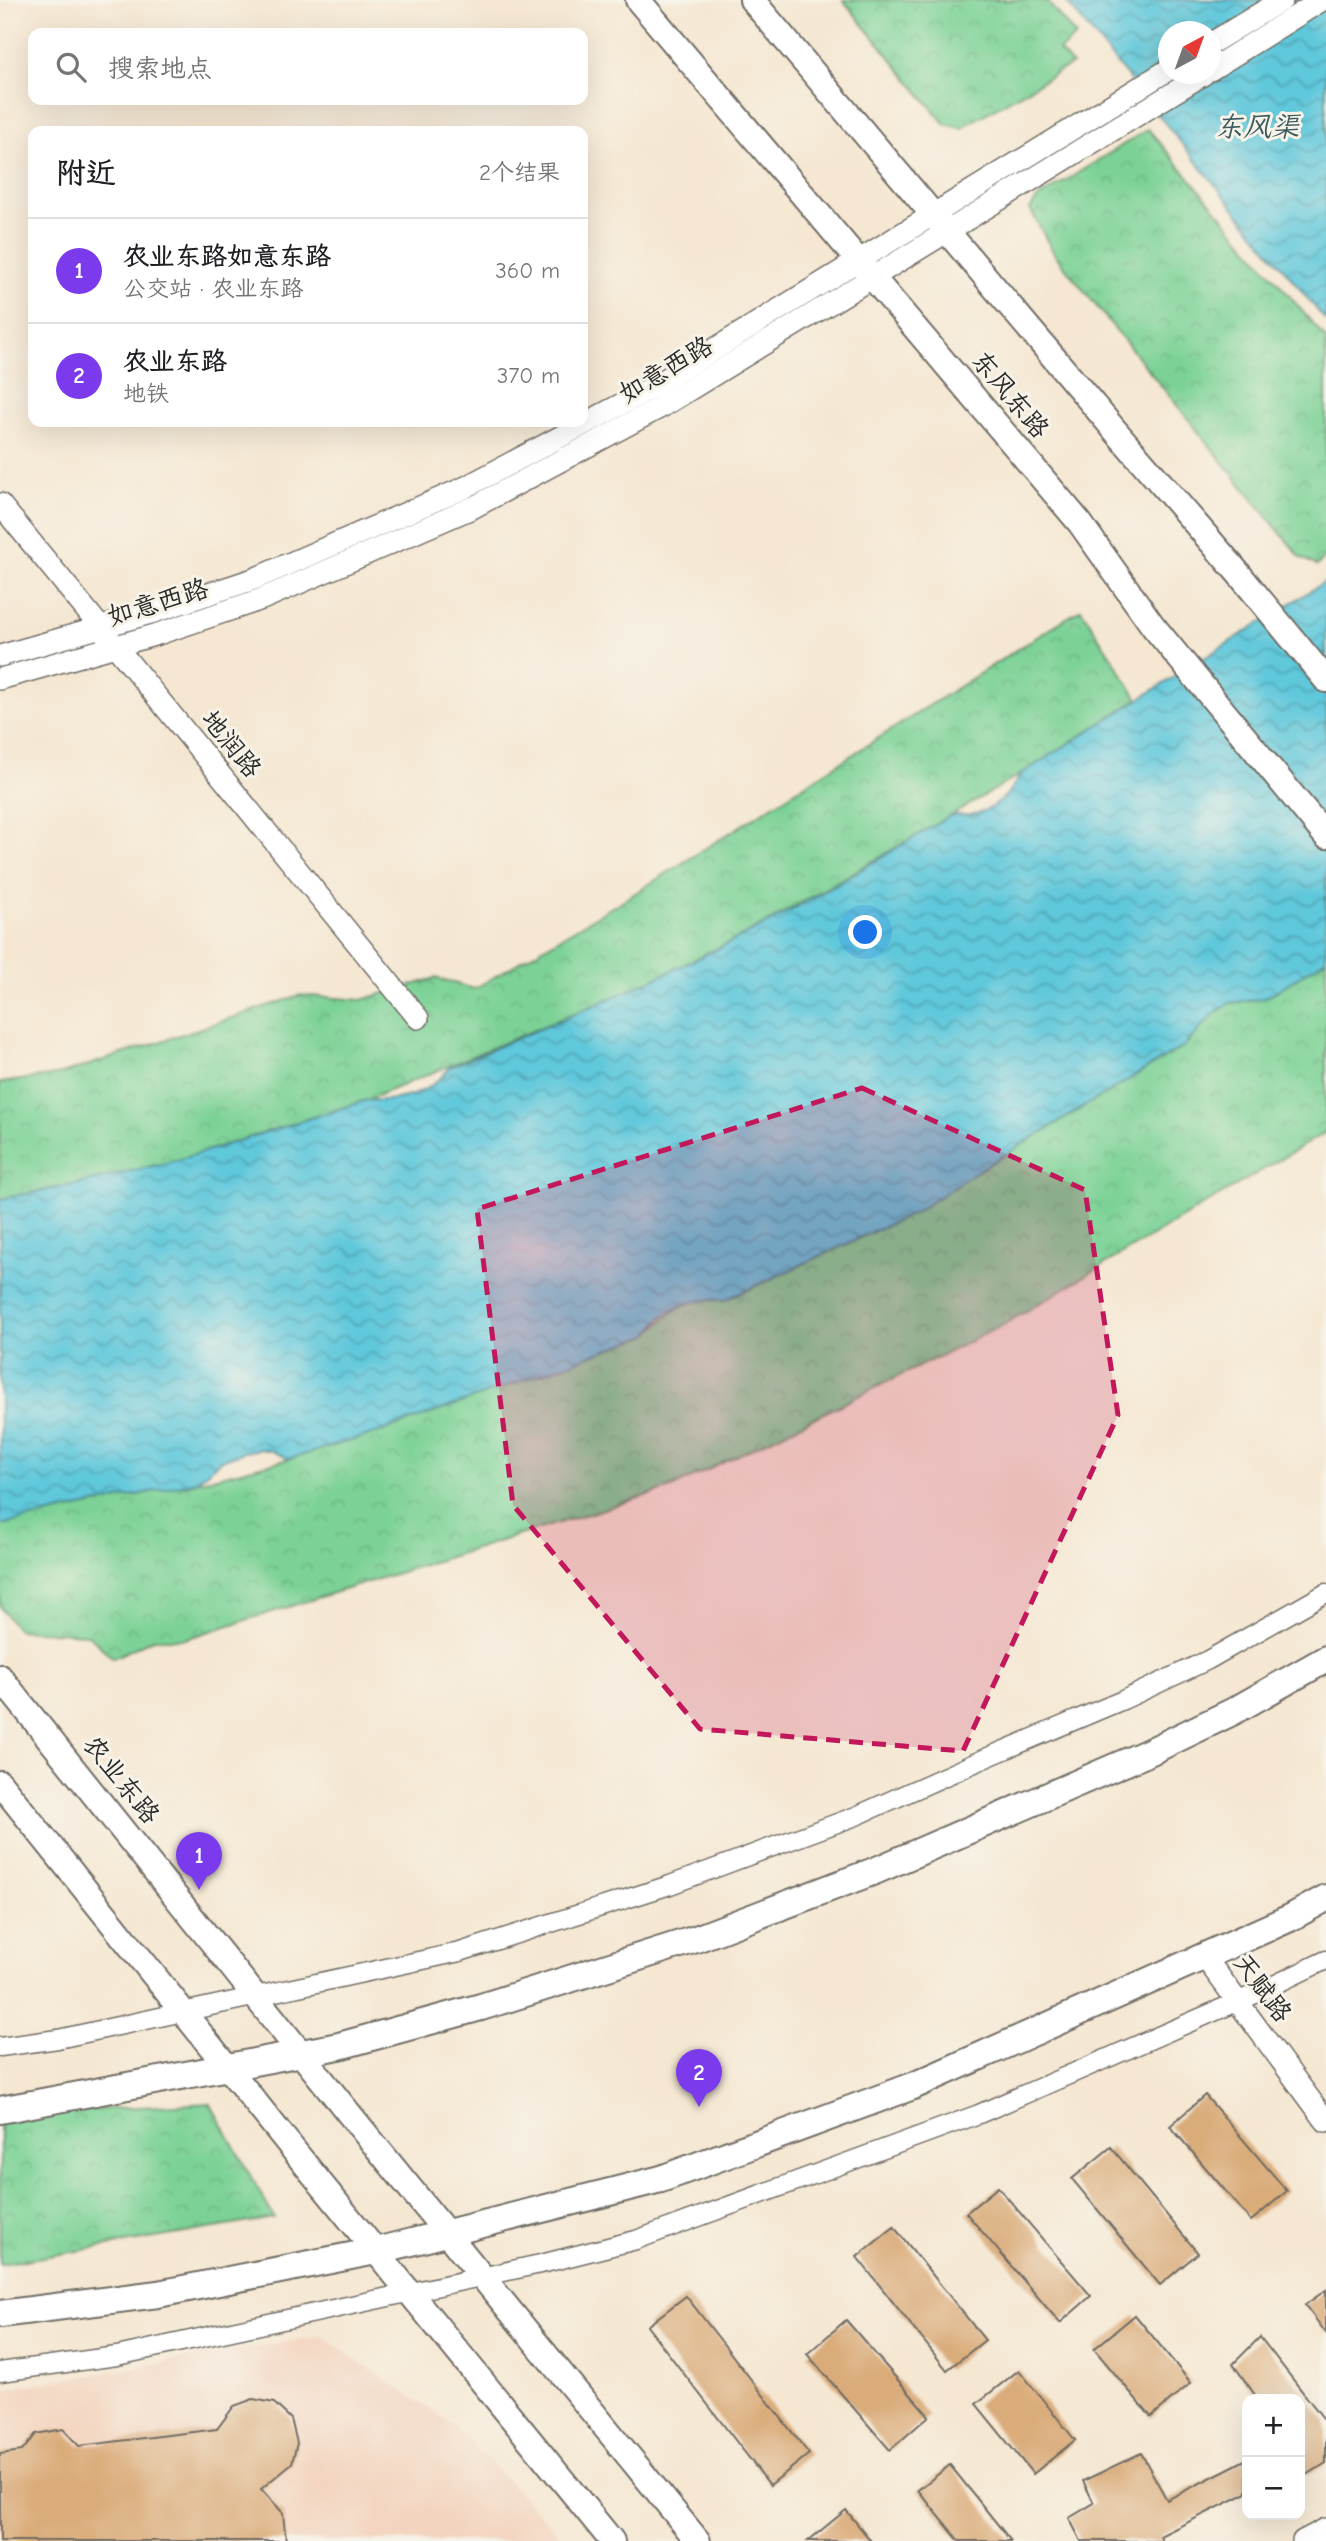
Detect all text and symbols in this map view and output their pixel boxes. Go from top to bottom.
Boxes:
north arrow [1158,21,1221,84]
search box [28,28,588,105]
icon: search [52,48,90,86]
text: 搜索地点 [108,54,212,84]
water label: 东风渠 [1215,111,1301,143]
text: 附近 [56,156,116,191]
text: 2个结果 [479,159,560,186]
text: 农业东路如意东路 [123,242,331,272]
text: 1 [74,257,84,284]
text: 360 m [495,257,560,284]
text: 公交站 · 农业东路 [123,275,303,302]
street label: 如意西路 [614,330,718,410]
street label: 东风东路 [965,346,1055,444]
text: 农业东路 [123,347,227,377]
text: 2 [73,362,85,389]
text: 370 m [497,362,560,389]
text: 地铁 [123,380,169,407]
street label: 如意西路 [104,573,212,633]
street label: 地润路 [195,704,267,784]
your location [848,915,882,949]
street label: 农业东路 [77,1730,165,1830]
pin: 1 [176,1832,222,1890]
street label: 天赋路 [1227,1948,1297,2028]
pin: 2 [676,2049,722,2107]
map controls [1242,2394,1305,2520]
button: + [1242,2394,1305,2457]
button: − [1242,2457,1305,2520]

